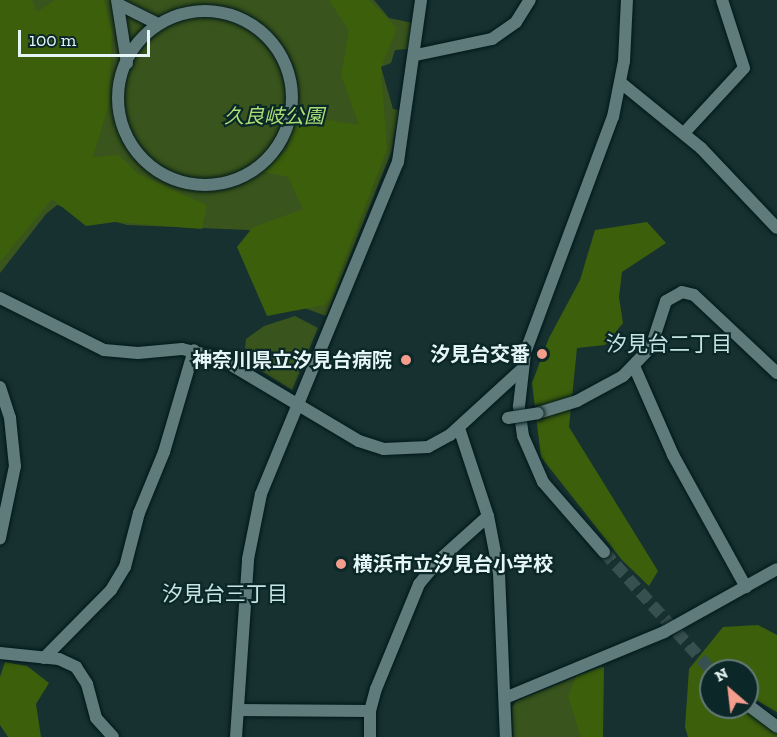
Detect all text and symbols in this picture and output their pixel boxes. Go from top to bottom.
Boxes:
scale bar [21,18,153,56]
text: 100 m [29,29,76,51]
park label: 久良岐公園 [224,104,324,128]
district label: 汐見台二丁目 [606,331,732,357]
place label: 汐見台交番 [430,342,530,366]
marker: 汐見台交番 [535,347,549,361]
place label: 神奈川県立汐見台病院 [192,348,392,372]
marker: 神奈川県立汐見台病院 [397,351,415,369]
place label: 横浜市立汐見台小学校 [353,552,553,576]
marker: 横浜市立汐見台小学校 [334,557,348,571]
district label: 汐見台三丁目 [162,581,288,607]
north arrow [699,659,759,719]
text: N [711,663,731,686]

